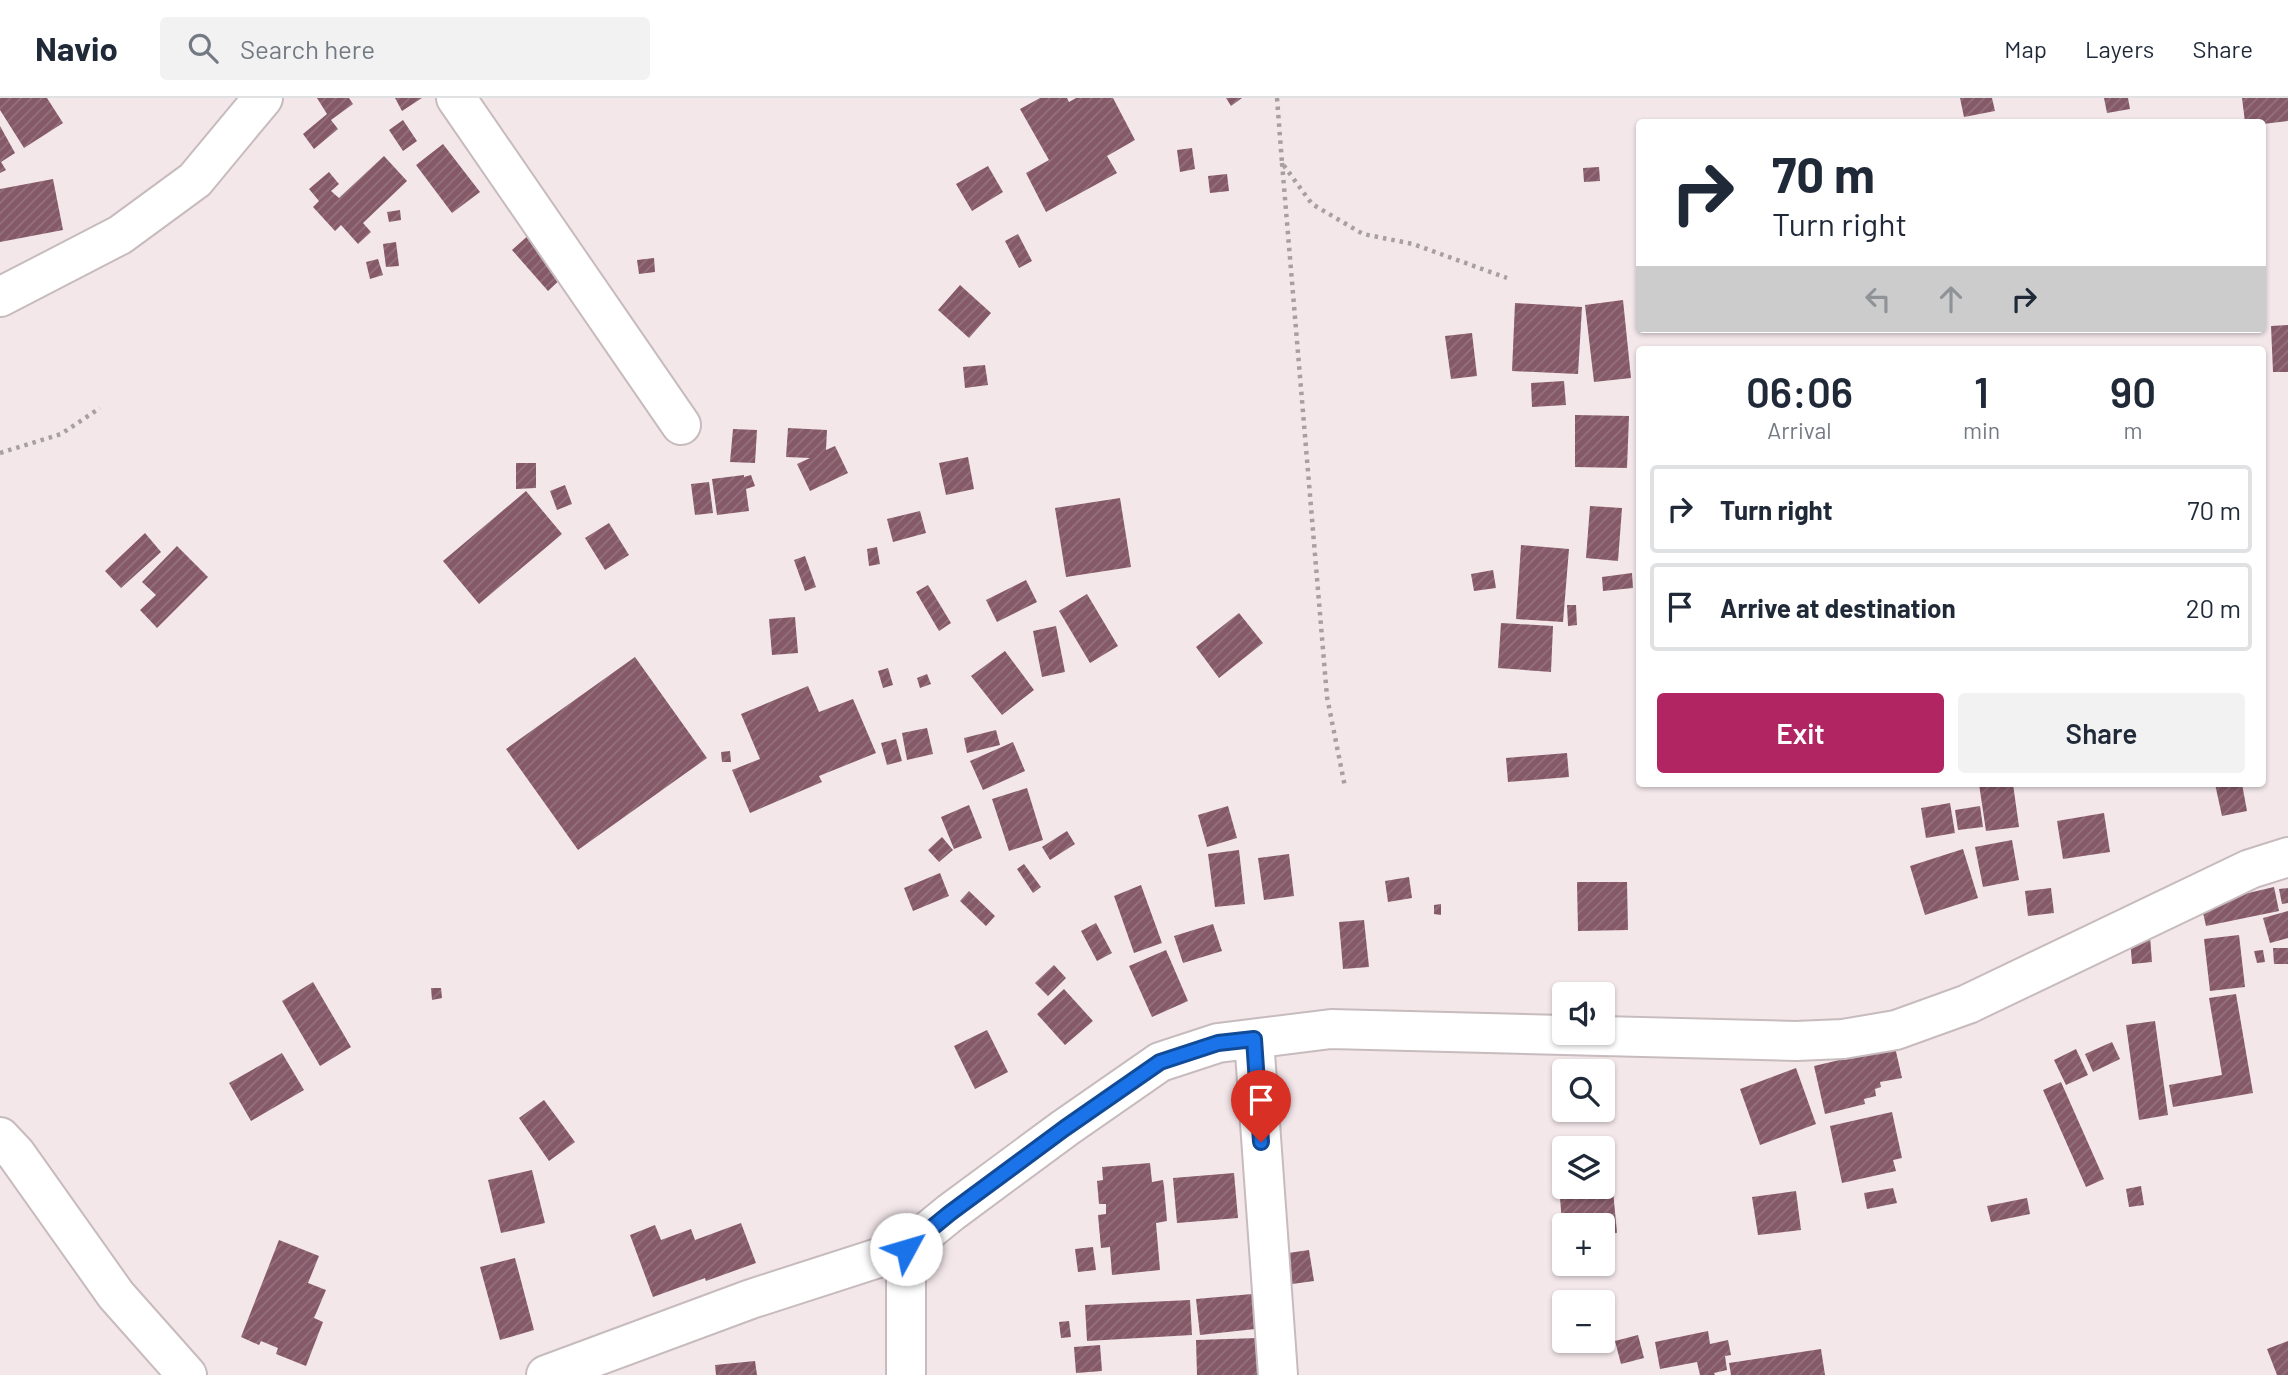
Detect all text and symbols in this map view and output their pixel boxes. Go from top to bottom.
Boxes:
search box [160,17,650,80]
text: Navio [35,28,118,68]
icon: search [184,29,222,67]
text: Search here [240,33,375,64]
text: Map [2004,34,2047,63]
text: Layers [2085,34,2154,63]
text: Share [2192,34,2253,63]
text: 70 m [1772,144,1875,203]
icon: right [1657,147,1748,238]
text: Turn right [1772,204,1907,242]
icon: left [1859,280,1897,318]
icon: ahead [1932,280,1970,318]
icon: right [2005,280,2043,318]
text: 06:06 [1746,366,1853,416]
text: 1 [1974,366,1989,416]
text: 90 [2110,366,2156,416]
text: Arrival [1767,416,1832,444]
text: min [1963,416,2000,444]
text: m [2124,416,2143,444]
icon: right [1661,490,1699,528]
text: Turn right [1720,494,1833,525]
text: 70 m [2187,494,2241,525]
icon: arrive [1661,588,1699,626]
text: Arrive at destination [1720,592,1956,623]
text: 20 m [2186,592,2241,623]
button: Exit [1657,693,1944,773]
button: Share [1958,693,2245,773]
map controls [1552,982,1615,1353]
button: sound [1552,982,1615,1045]
button: search [1552,1059,1615,1122]
pin [1231,1070,1291,1142]
icon: arrive [1242,1081,1280,1119]
button: layers [1552,1136,1615,1199]
position arrow [869,1212,943,1286]
button: + [1552,1213,1615,1276]
button: − [1552,1290,1615,1353]

